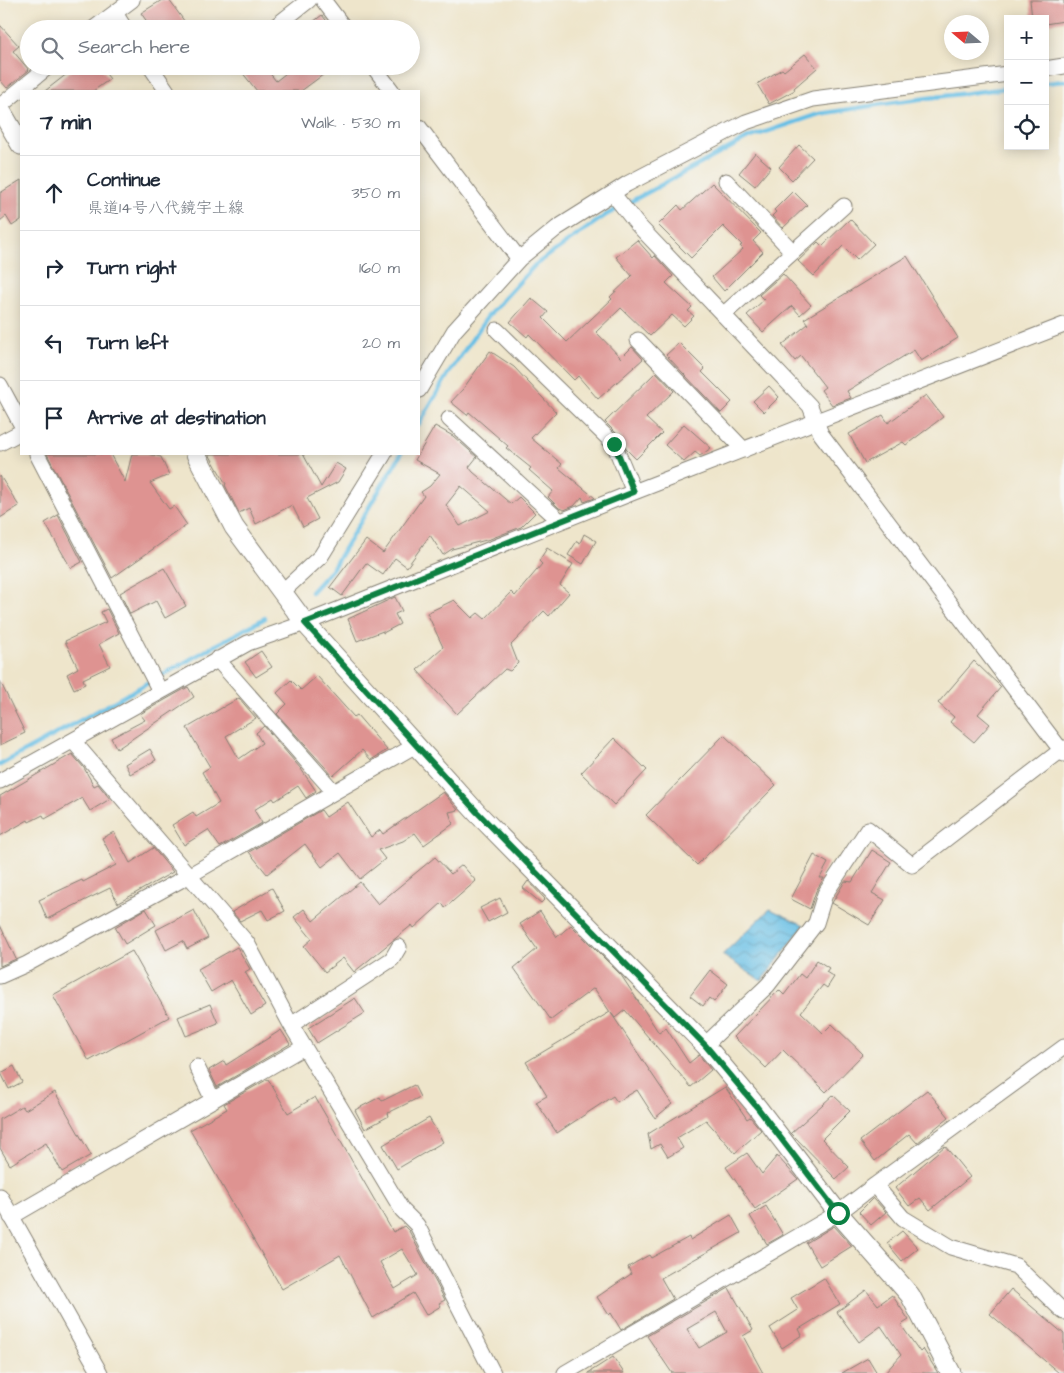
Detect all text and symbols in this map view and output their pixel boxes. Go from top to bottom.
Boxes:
north arrow [944,15,989,60]
map controls [1004,15,1049,150]
button: + [1004,15,1049,60]
search box [20,20,420,75]
icon: search [38,34,66,62]
text: Search here [78,34,190,61]
button: − [1004,60,1049,105]
button: locate [1004,105,1049,150]
text: 7 min [40,108,91,137]
text: Walk · 530 m [301,112,400,134]
text: Continue [87,167,161,194]
icon: ahead [40,179,68,207]
text: 350 m [352,182,400,204]
text: 県道14号八代鏡宇土線 [87,197,244,219]
icon: right [40,254,68,282]
text: Turn right [87,255,176,282]
text: 160 m [359,257,400,279]
icon: left [40,329,68,357]
text: Turn left [87,330,168,357]
text: 20 m [362,332,400,354]
icon: arrive [40,404,68,432]
text: Arrive at destination [87,405,266,432]
route end [603,433,626,456]
route start [827,1202,850,1225]

